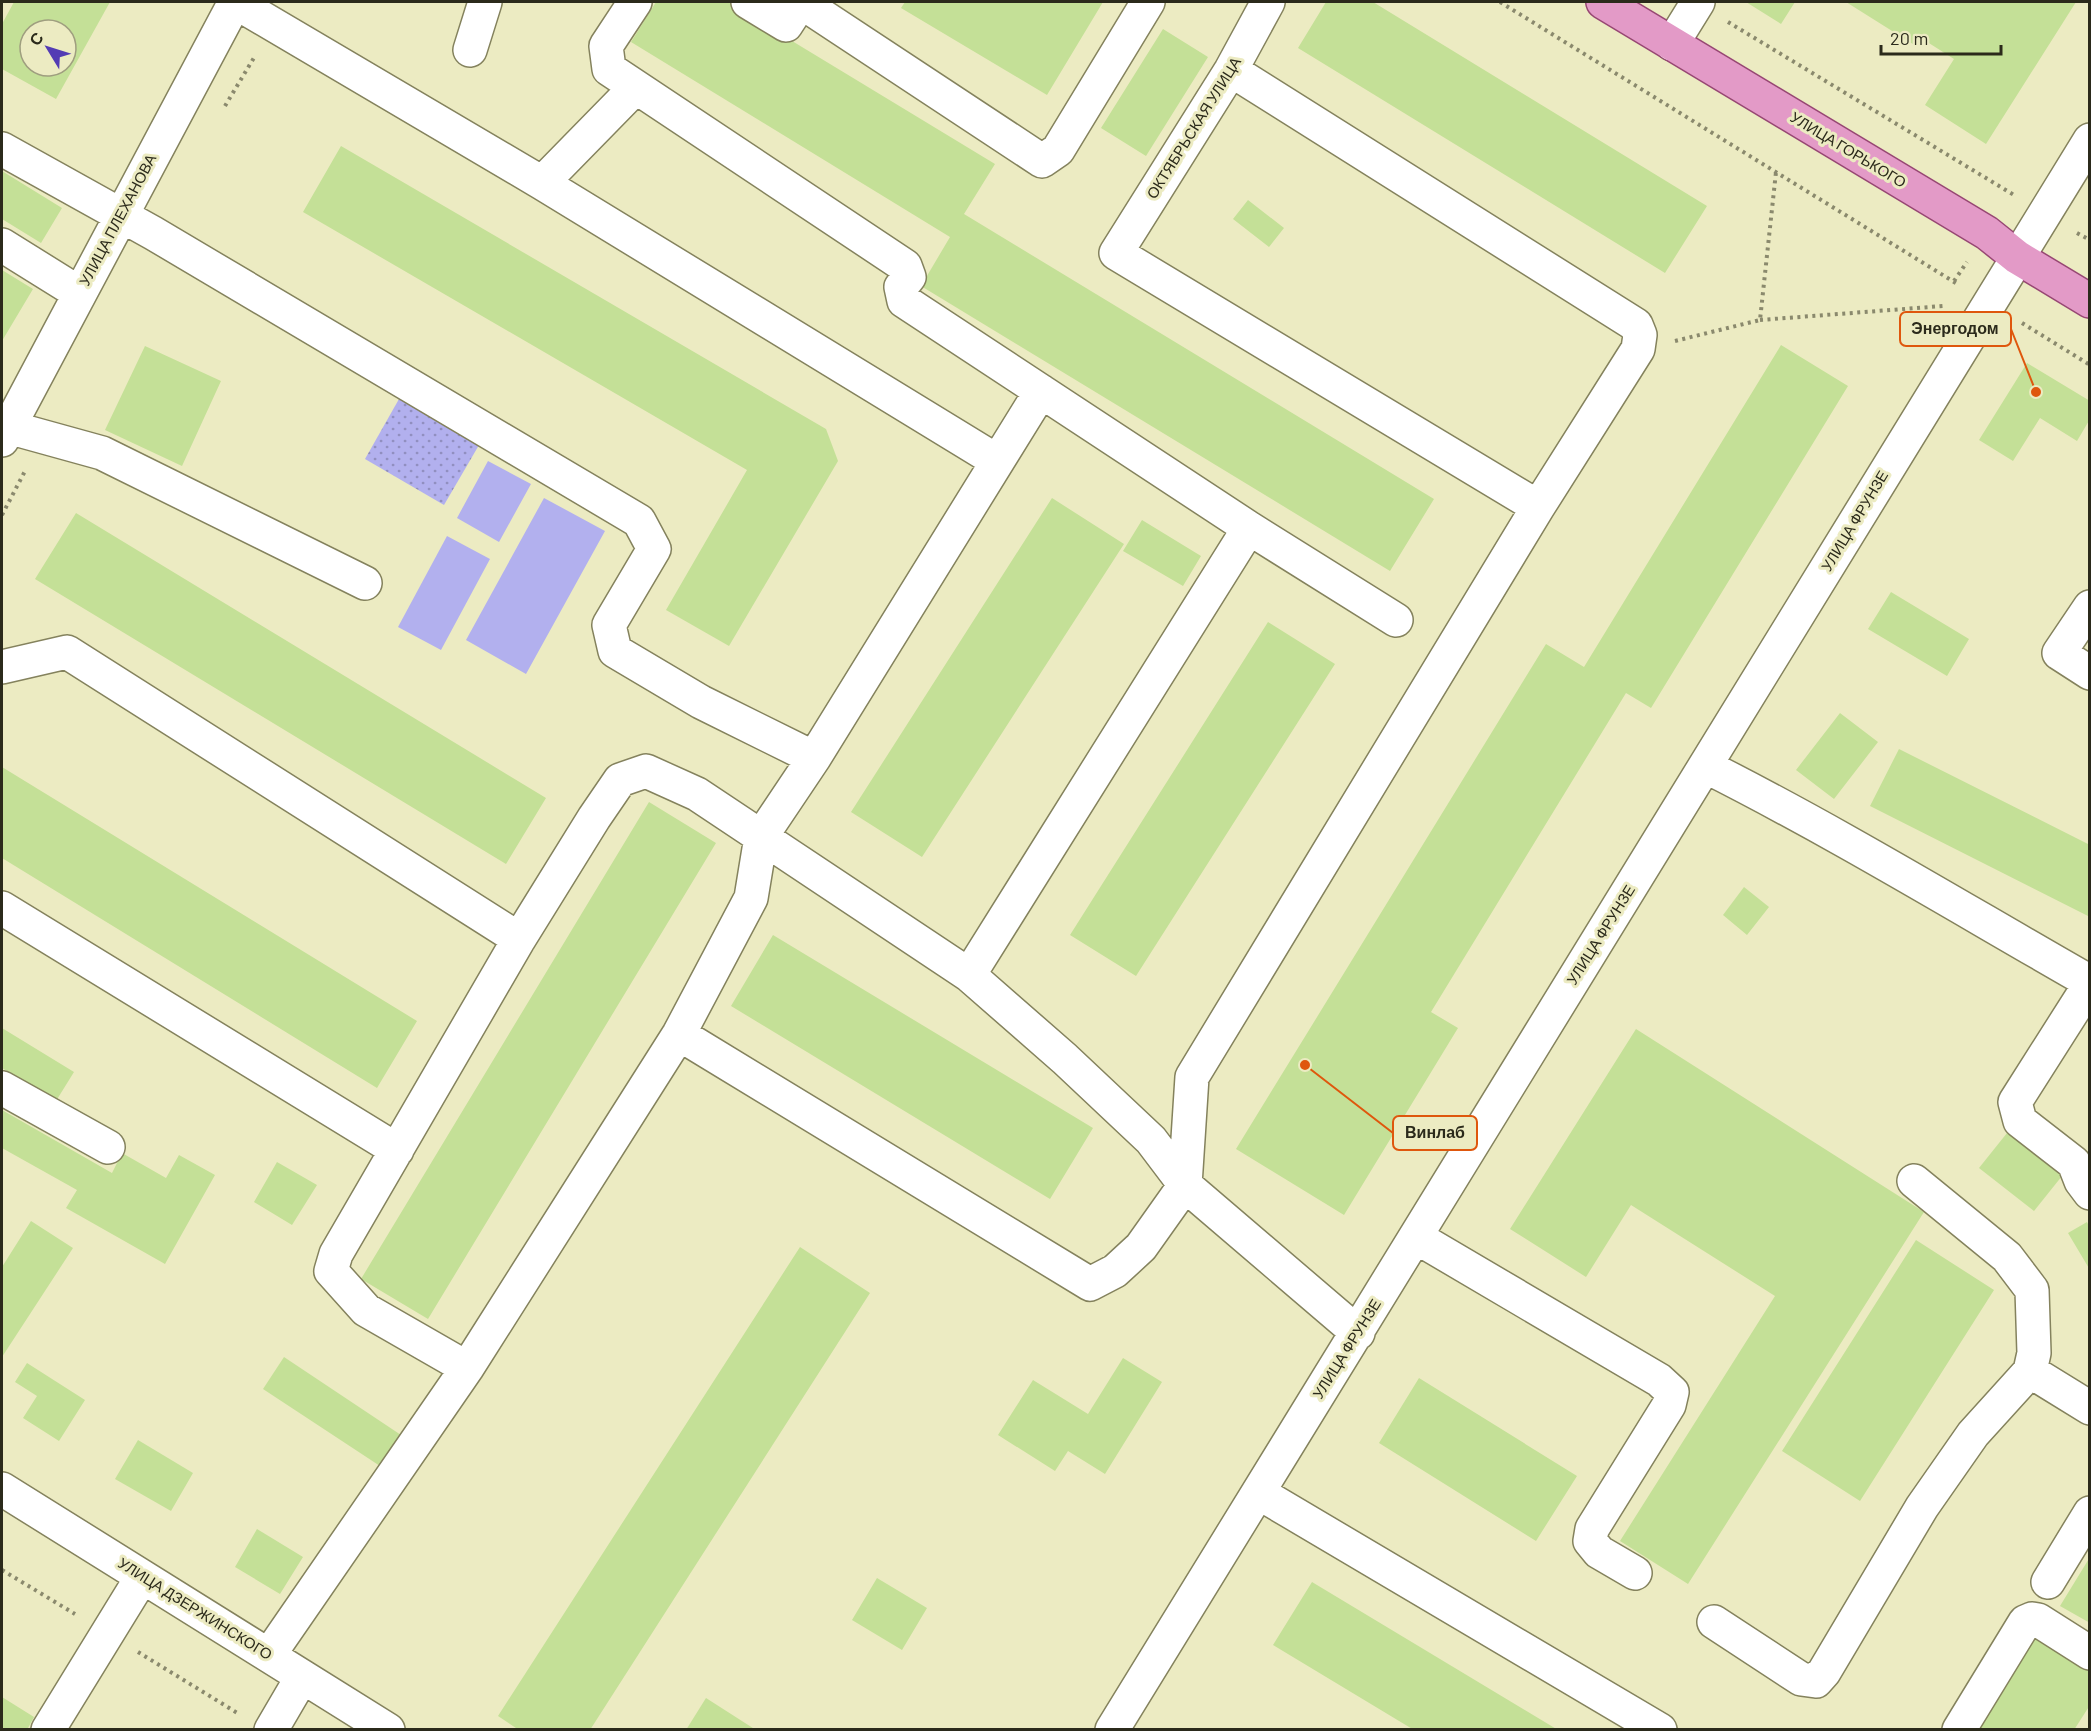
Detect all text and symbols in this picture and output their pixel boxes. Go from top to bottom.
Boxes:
north arrow [18,18,78,78]
scale bar [1881,18,2001,56]
text: 20 m [1890,27,1928,49]
text: С [25,28,47,49]
street label: ОКТЯБРЬСКАЯ УЛИЦА [1142,53,1244,202]
street label: УЛИЦА ГОРЬКОГО [1787,108,1910,191]
street label: УЛИЦА ПЛЕХАНОВА [75,151,159,288]
callout: Энергодом [1900,312,2011,346]
text: Энергодом [1911,318,1999,337]
street label: УЛИЦА ФРУНЗЕ [1817,467,1891,574]
street label: УЛИЦА ФРУНЗЕ [1562,881,1638,988]
callout: Винлаб [1393,1116,1477,1150]
text: Винлаб [1405,1122,1465,1141]
street label: УЛИЦА ФРУНЗЕ [1308,1295,1384,1402]
street label: УЛИЦА ДЗЕРЖИНСКОГО [115,1553,276,1663]

